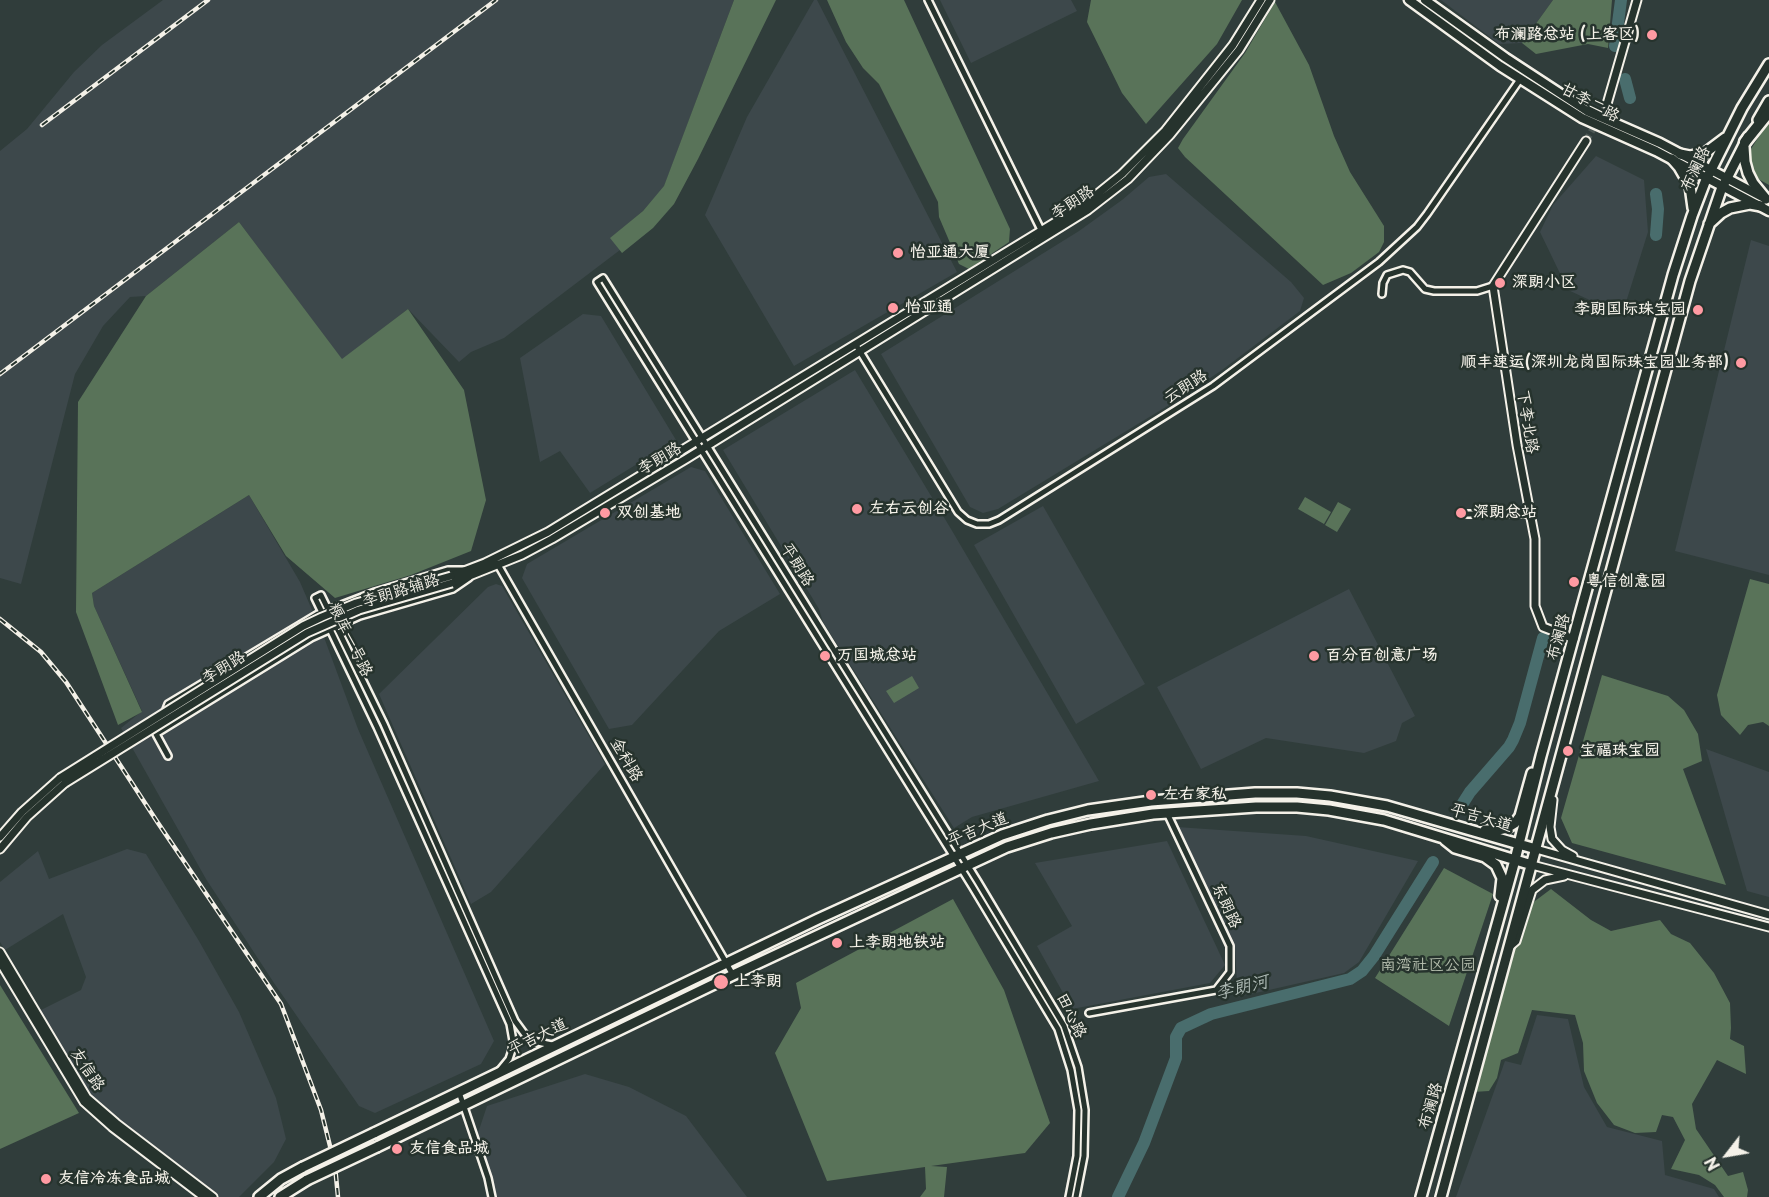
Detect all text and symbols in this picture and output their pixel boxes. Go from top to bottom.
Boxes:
place label: 布澜路总站 (上客区) [1495,25,1640,45]
marker: 布澜路总站 (上客区) [1645,28,1659,42]
street label: 甘李二路 [1557,80,1623,126]
street label: 布澜路 [1677,143,1715,195]
street label: 李朗路 [1048,182,1098,224]
place label: 怡亚通大厦 [910,243,990,263]
marker: 怡亚通大厦 [891,246,905,260]
place label: 深朗小区 [1512,273,1576,293]
marker: 深朗小区 [1493,276,1507,290]
place label: 怡亚通 [905,298,953,318]
place label: 李朗国际珠宝园 [1574,300,1686,320]
marker: 怡亚通 [886,301,900,315]
marker: 李朗国际珠宝园 [1691,303,1705,317]
place label: 顺丰速运(深圳龙岗国际珠宝园业务部) [1461,353,1729,373]
marker: 顺丰速运(深圳龙岗国际珠宝园业务部) [1734,356,1748,370]
street label: 云朗路 [1161,366,1211,408]
street label: 下李北路 [1513,389,1541,455]
street label: 李朗路 [634,438,686,480]
place label: 左右云创谷 [869,499,949,519]
marker: 左右云创谷 [850,502,864,516]
place label: 双创基地 [617,503,681,523]
place label: 深朗总站 [1473,503,1537,523]
marker: 双创基地 [598,506,612,520]
marker: 深朗总站 [1454,506,1468,520]
street label: 平朗路 [776,540,818,590]
street label: 李朗路辅路 [360,570,442,612]
place label: 粤信创意园 [1586,572,1666,592]
marker: 粤信创意园 [1567,575,1581,589]
street label: 粮库一号路 [324,600,376,680]
street label: 布澜路 [1544,611,1574,663]
place label: 万国城总站 [837,646,917,666]
place label: 百分百创意广场 [1326,646,1438,666]
street label: 李朗路 [199,647,249,689]
marker: 万国城总站 [818,649,832,663]
marker: 百分百创意广场 [1307,649,1321,663]
street label: 金科路 [606,734,646,786]
place label: 宝福珠宝园 [1580,741,1660,761]
marker: 宝福珠宝园 [1561,744,1575,758]
place label: 左右家私 [1163,785,1227,805]
marker: 左右家私 [1144,788,1158,802]
street label: 平吉大道 [1448,800,1514,836]
street label: 平吉大道 [945,809,1011,851]
street label: 东朗路 [1207,880,1245,932]
place label: 上李朗地铁站 [849,933,945,953]
marker: 上李朗地铁站 [830,936,844,950]
park label: 南湾社区公园 [1380,956,1476,976]
water label: 李朗河 [1213,971,1271,1005]
place label: 上李朗 [734,972,782,992]
marker: 上李朗 [712,973,730,991]
street label: 田心路 [1052,990,1090,1042]
street label: 平吉大道 [505,1014,571,1060]
street label: 友信路 [66,1045,108,1095]
street label: 布澜路 [1415,1080,1447,1132]
north arrow [1697,1125,1757,1185]
place label: 友信食品城 [409,1139,489,1159]
marker: 友信食品城 [390,1142,404,1156]
text: N [1698,1153,1725,1176]
place label: 友信冷冻食品城 [58,1169,170,1189]
marker: 友信冷冻食品城 [39,1172,53,1186]

